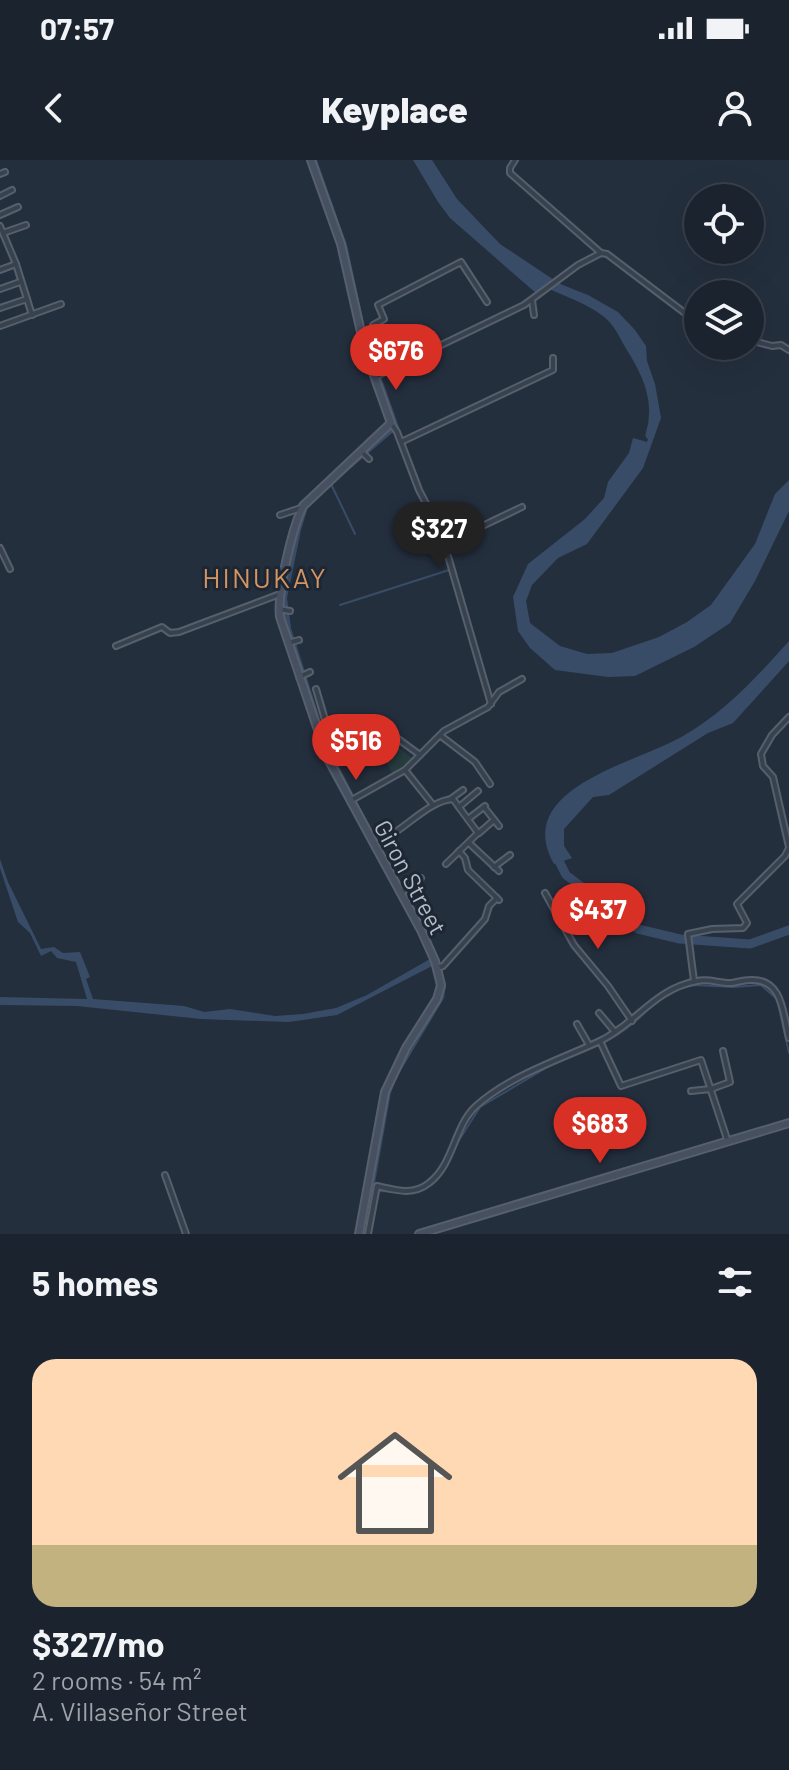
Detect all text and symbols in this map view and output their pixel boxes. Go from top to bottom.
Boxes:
text: 07:57 [40,10,114,46]
icon: back [32,86,76,130]
icon: person [713,86,757,130]
text: Keyplace [321,87,468,130]
map controls [684,184,764,360]
button: locate [684,184,764,264]
button: layers [684,280,764,360]
pin: $676 [349,324,443,392]
text: $676 [368,334,424,365]
pin: $327 [392,502,486,570]
text: $327 [411,512,467,543]
district label: HINUKAY [202,560,328,594]
pin: $516 [309,714,403,782]
text: $516 [330,724,382,755]
street label: Giron Street [369,815,453,939]
pin: $437 [551,883,645,951]
text: $437 [569,893,627,924]
pin: $683 [553,1097,647,1165]
text: $683 [572,1107,628,1138]
icon: filters [713,1260,757,1304]
text: 5 homes [32,1262,158,1303]
icon: home [323,1411,467,1555]
text: $327/mo [32,1623,165,1664]
text: 2 rooms · 54 m² [32,1664,202,1695]
text: A. Villaseñor Street [32,1695,248,1726]

